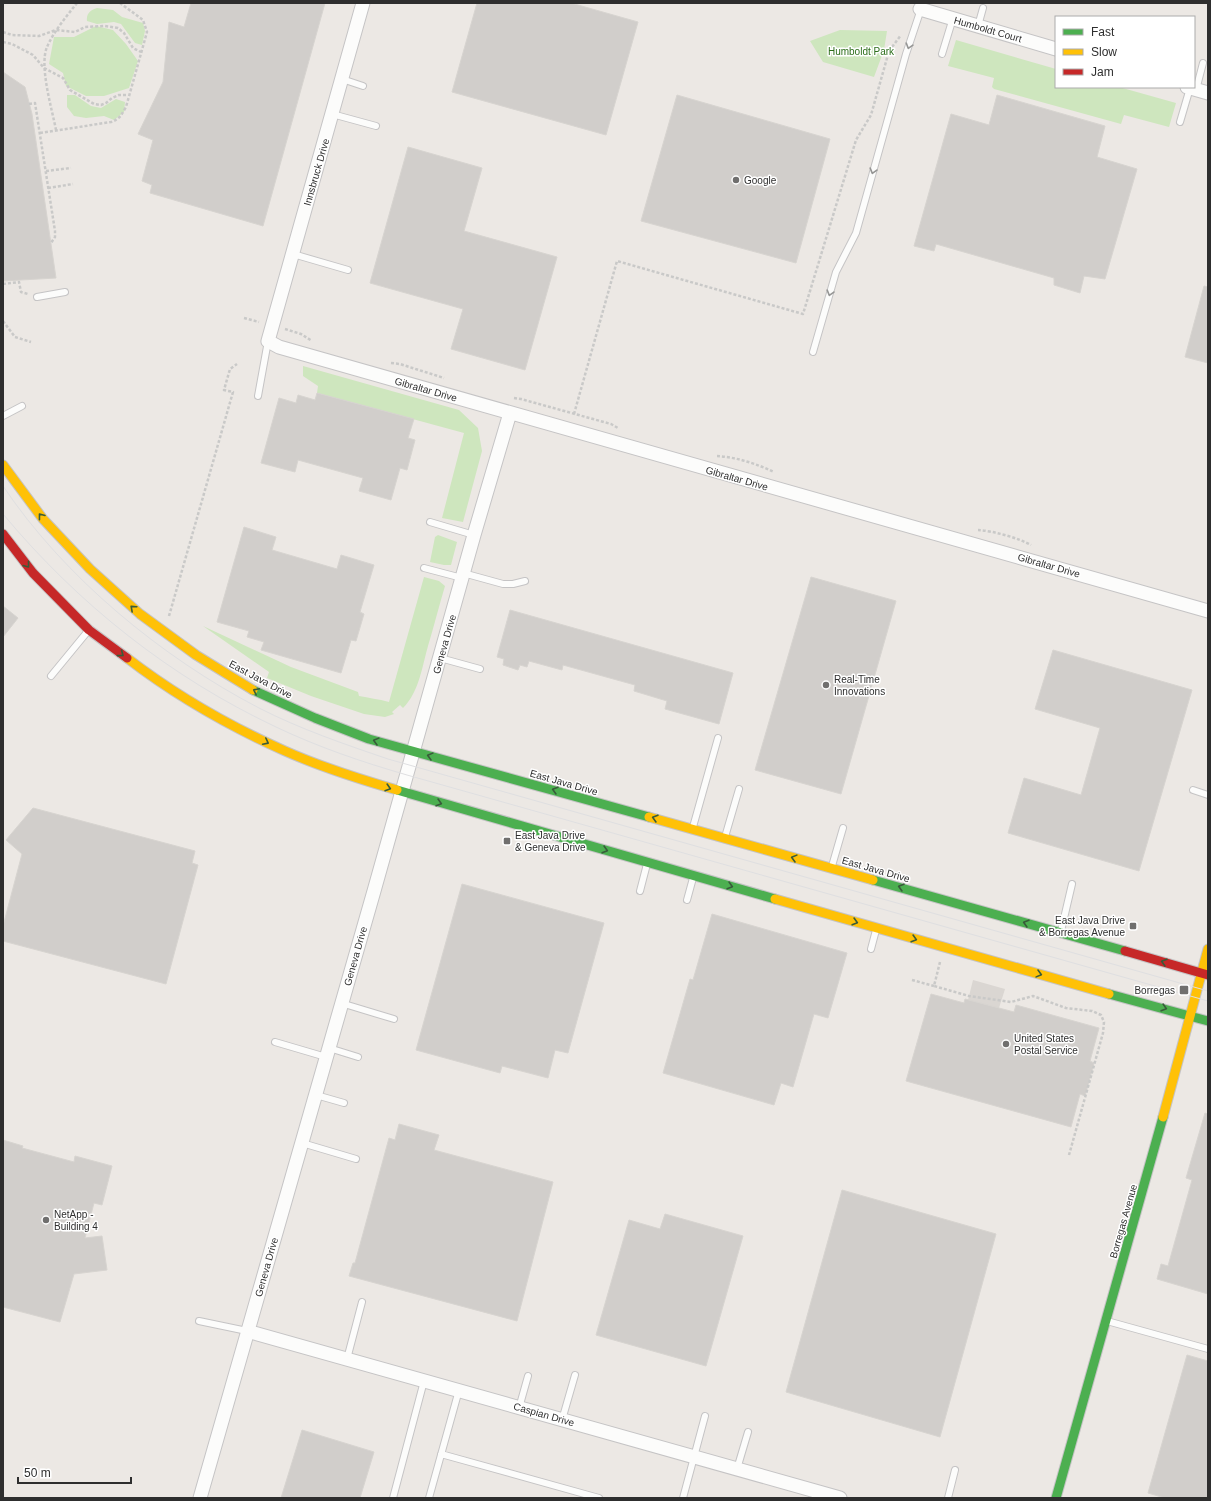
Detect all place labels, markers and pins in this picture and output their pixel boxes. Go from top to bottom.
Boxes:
marker: Google [731,175,741,185]
place label: Google [744,175,777,186]
place label: Real-Time Innovations [834,674,885,697]
marker: Real-Time Innovations [821,680,831,690]
place label: East Java Drive & Geneva Drive [515,830,586,853]
marker: East Java Drive & Geneva Drive [502,836,512,846]
place label: East Java Drive & Borregas Avenue [1039,915,1125,938]
marker: East Java Drive & Borregas Avenue [1128,921,1138,931]
marker: Borregas [1178,984,1190,996]
place label: Borregas [1134,985,1175,996]
place label: United States Postal Service [1014,1033,1078,1056]
marker: United States Postal Service [1001,1039,1011,1049]
place label: NetApp - Building 4 [54,1209,98,1232]
marker: NetApp - Building 4 [41,1215,51,1225]

